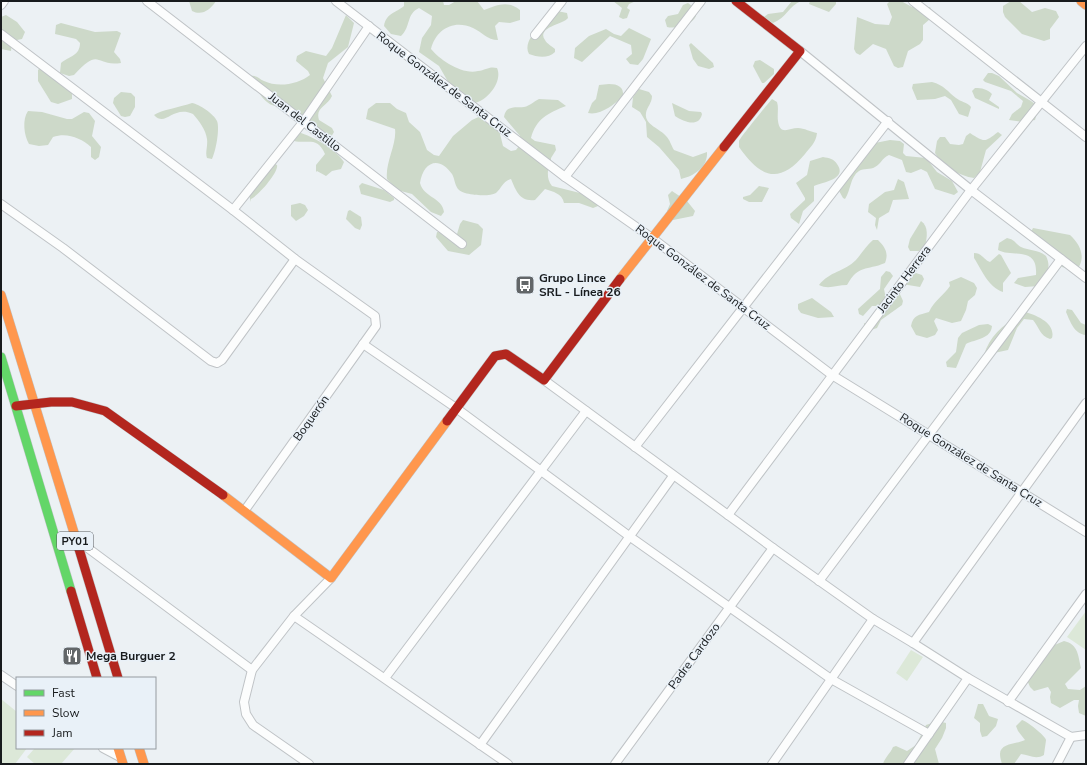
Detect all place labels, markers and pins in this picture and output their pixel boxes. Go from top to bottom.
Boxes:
place label: Grupo Lince SRL - Línea 26 [539,270,621,300]
bus stop icon: Grupo Lince SRL - Línea 26 [514,274,536,296]
restaurant icon: Mega Burguer 2 [61,645,83,667]
place label: Mega Burguer 2 [86,648,176,664]

